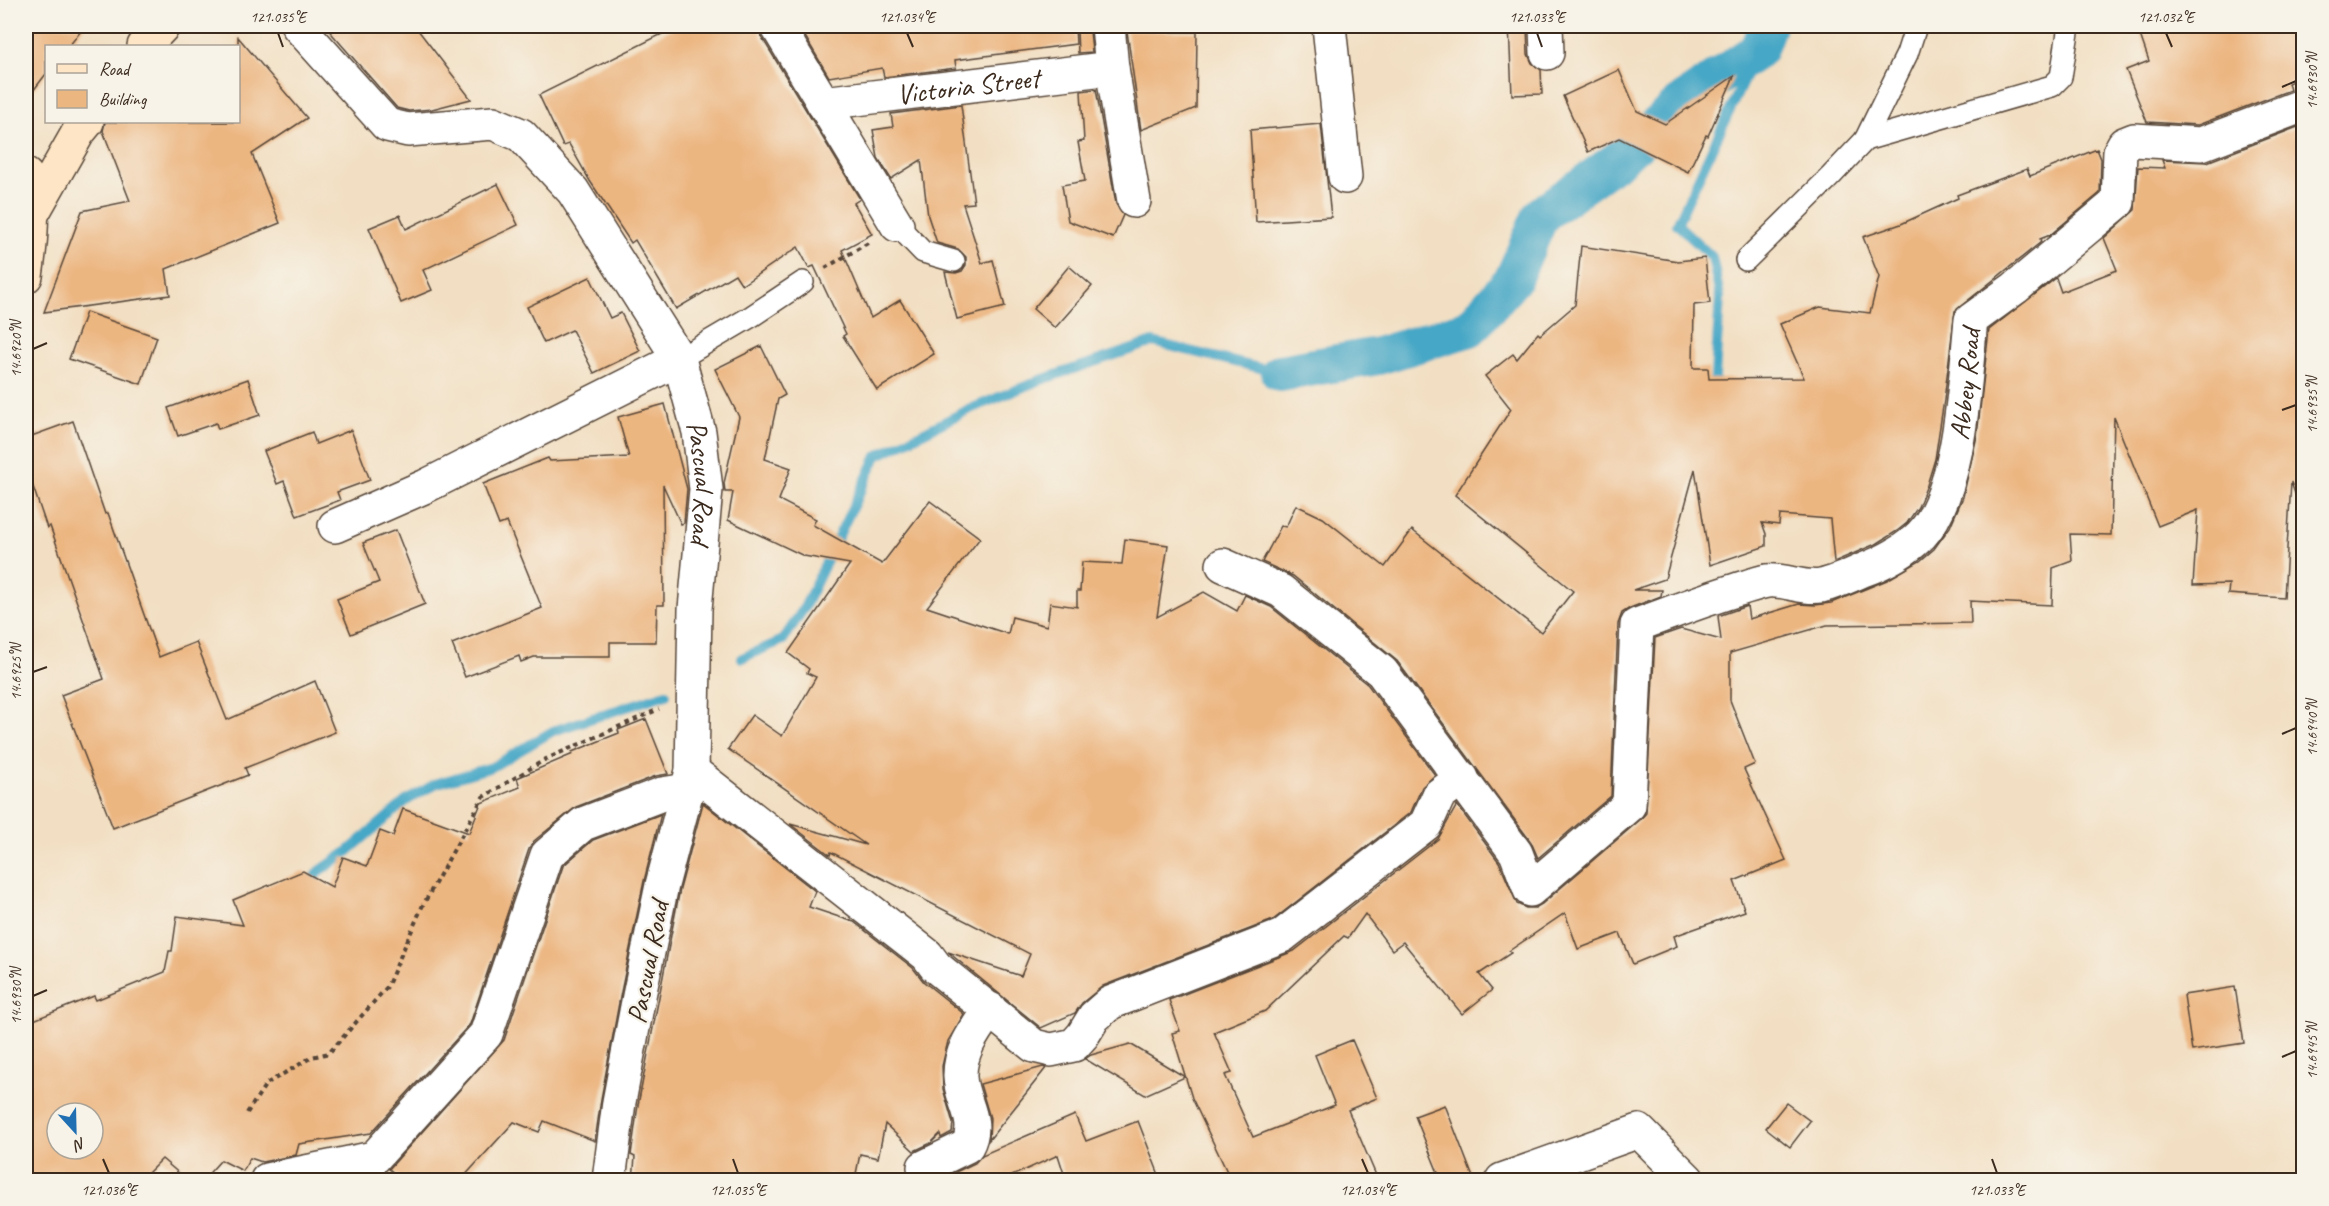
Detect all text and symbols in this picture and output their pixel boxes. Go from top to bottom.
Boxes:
text: 121.035°E [250,8,308,27]
text: 121.034°E [879,8,937,27]
text: 121.033°E [1509,8,1567,27]
text: 121.032°E [2138,8,2196,27]
legend [45,45,240,123]
text: 14.6930°N [2303,50,2322,109]
text: Road [99,58,132,80]
street label: Victoria Street [895,59,1045,112]
text: Building [99,88,148,110]
text: 14.6920°N [7,318,26,377]
street label: Abbey Road [1941,323,1988,442]
text: 14.6935°N [2303,374,2322,433]
street label: Pascual Road [679,417,724,550]
text: 14.6925°N [7,641,26,700]
text: 14.6940°N [2303,697,2322,756]
street label: Pascual Road [619,894,677,1026]
text: 14.6930°N [7,965,26,1024]
text: 14.6945°N [2303,1020,2322,1079]
north arrow [45,1101,105,1161]
text: N [69,1133,89,1156]
text: 121.036°E [81,1181,139,1200]
text: 121.035°E [710,1181,768,1200]
text: 121.034°E [1340,1181,1398,1200]
text: 121.033°E [1969,1181,2027,1200]

